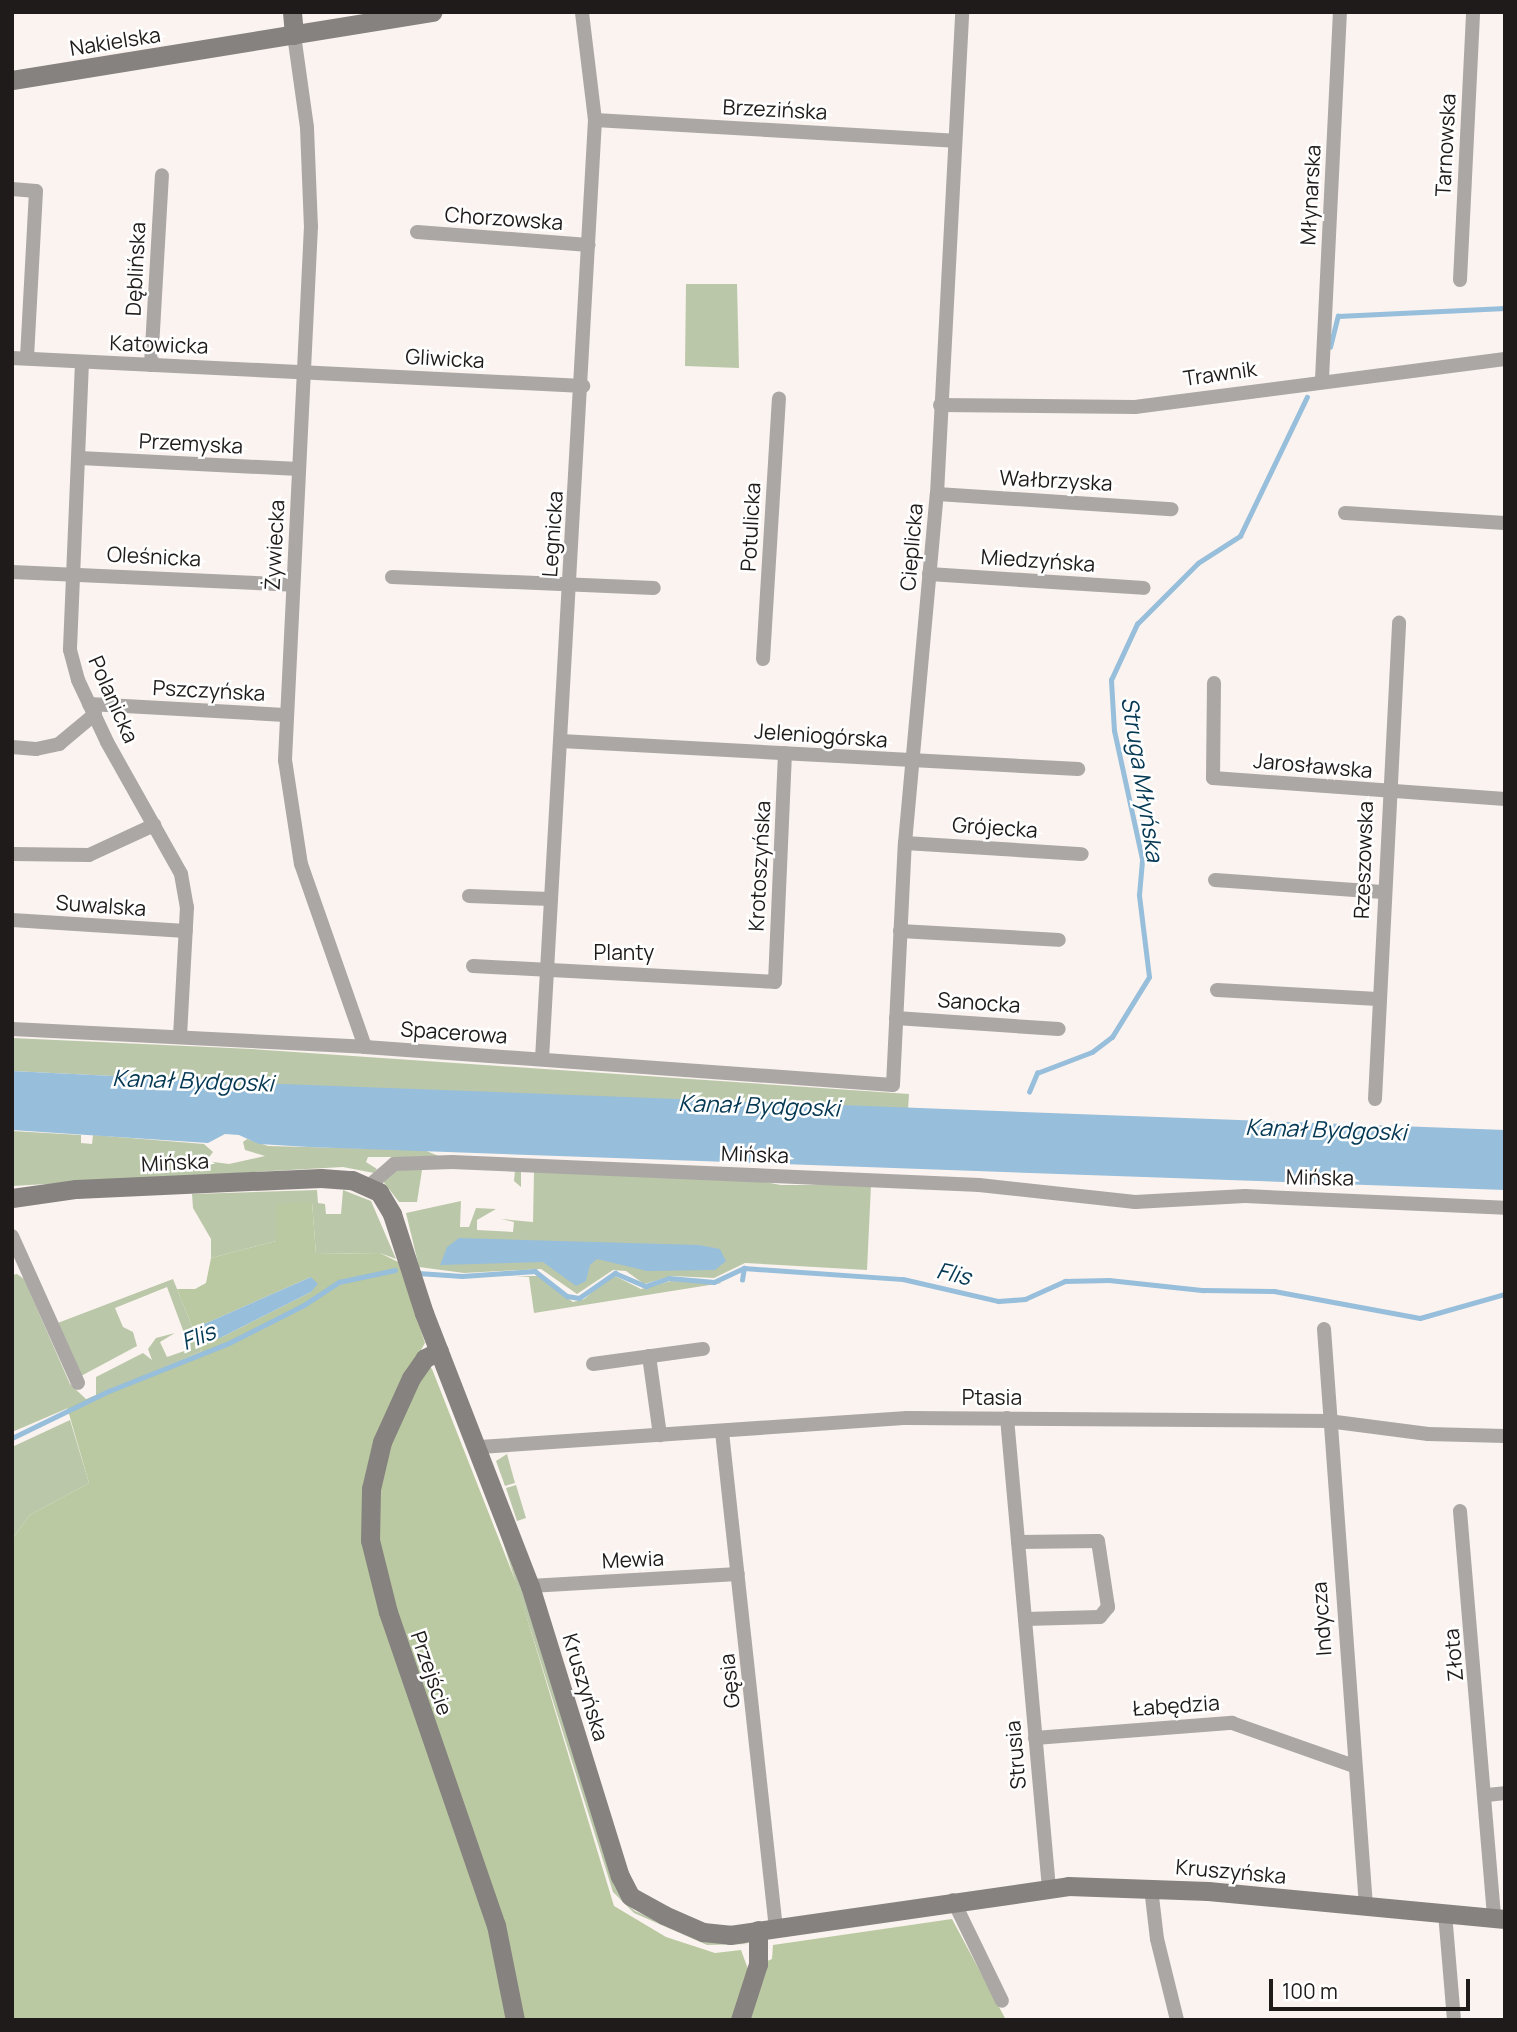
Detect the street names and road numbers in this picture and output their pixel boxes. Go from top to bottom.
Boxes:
street label: Nakielska [68,21,162,61]
street label: Tarnowska [1430,93,1460,197]
street label: Brzezińska [722,94,828,124]
street label: Młynarska [1295,144,1325,246]
street label: Chorzowska [444,201,564,235]
street label: Dęblińska [120,221,150,317]
street label: Katowicka [109,330,209,358]
street label: Gliwicka [405,343,485,373]
street label: Trawnik [1182,355,1258,391]
street label: Przemyska [138,428,244,458]
street label: Wałbrzyska [999,464,1113,496]
street label: Potulicka [735,482,765,572]
street label: Legnicka [536,490,568,578]
street label: Żywiecka [259,499,289,591]
street label: Cieplicka [895,502,927,592]
street label: Oleśnicka [106,541,202,571]
street label: Miedzyńska [980,543,1096,577]
street label: Polanicka [84,652,144,746]
street label: Pszczyńska [152,674,266,706]
street label: Jeleniogórska [753,718,889,752]
street label: Jarosławska [1252,747,1374,783]
street label: Krotoszyńska [743,800,775,932]
street label: Rzeszowska [1348,801,1378,919]
street label: Grójecka [951,811,1039,843]
street label: Suwalska [55,889,147,921]
street label: Planty [594,939,654,965]
street label: Sanocka [937,987,1021,1017]
street label: Spacerowa [400,1016,508,1048]
street label: Mińska [721,1140,789,1168]
street label: Mińska [140,1148,210,1176]
street label: Mińska [1286,1164,1354,1190]
street label: Ptasia [962,1384,1022,1410]
street label: Mewia [601,1545,665,1573]
street label: Indycza [1306,1581,1336,1657]
street label: Przejście [406,1627,458,1719]
street label: Złota [1438,1628,1468,1682]
street label: Kruszyńska [558,1630,614,1744]
street label: Gęsia [714,1652,744,1710]
street label: Łabędzia [1132,1689,1220,1721]
street label: Strusia [999,1720,1031,1790]
street label: Kruszyńska [1175,1854,1287,1888]

